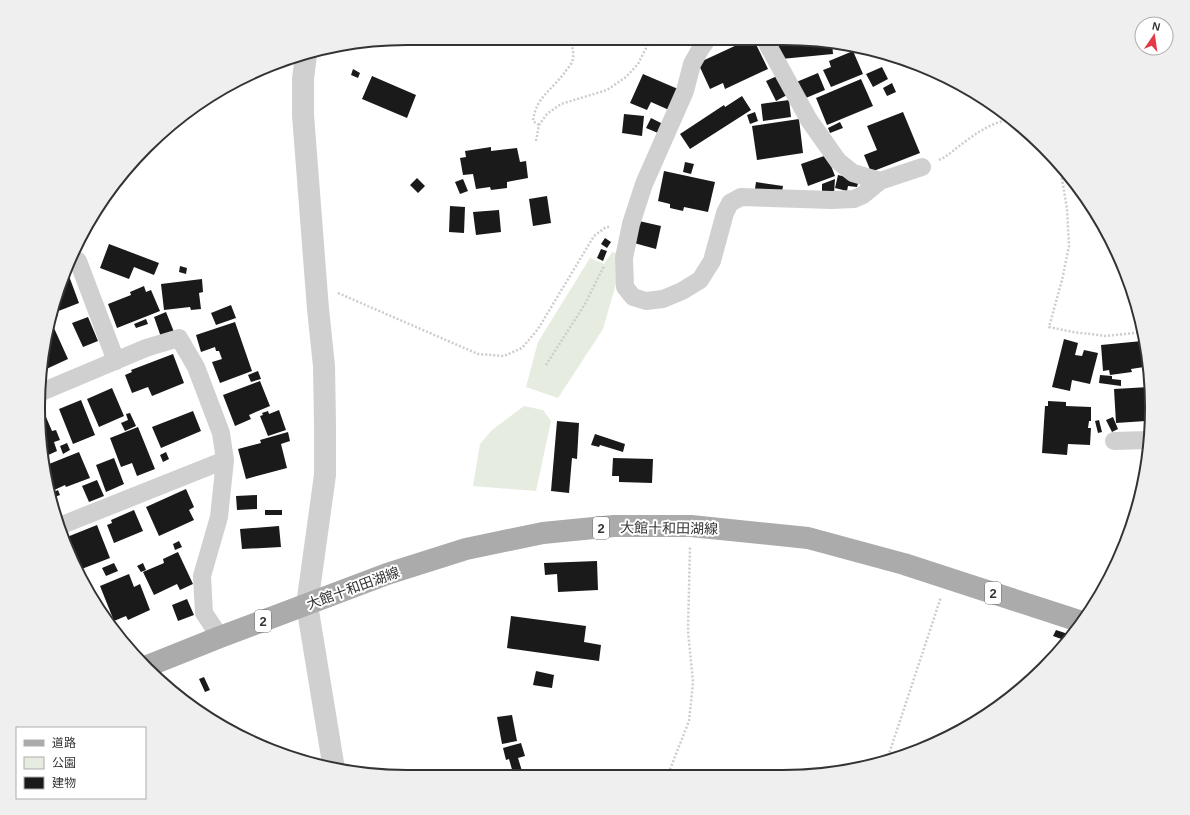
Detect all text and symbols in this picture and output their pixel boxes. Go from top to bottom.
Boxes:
north arrow [1134,16,1174,56]
text: N [1151,20,1162,33]
road number: 2 [593,517,609,539]
street label: 大館十和田湖線 [620,519,718,537]
street label: 大館十和田湖線 [304,564,402,612]
road number: 2 [985,582,1001,604]
road number: 2 [255,610,271,632]
legend [16,727,146,799]
text: 道路 [52,736,76,750]
text: 公園 [52,756,76,770]
text: 建物 [52,776,76,790]

